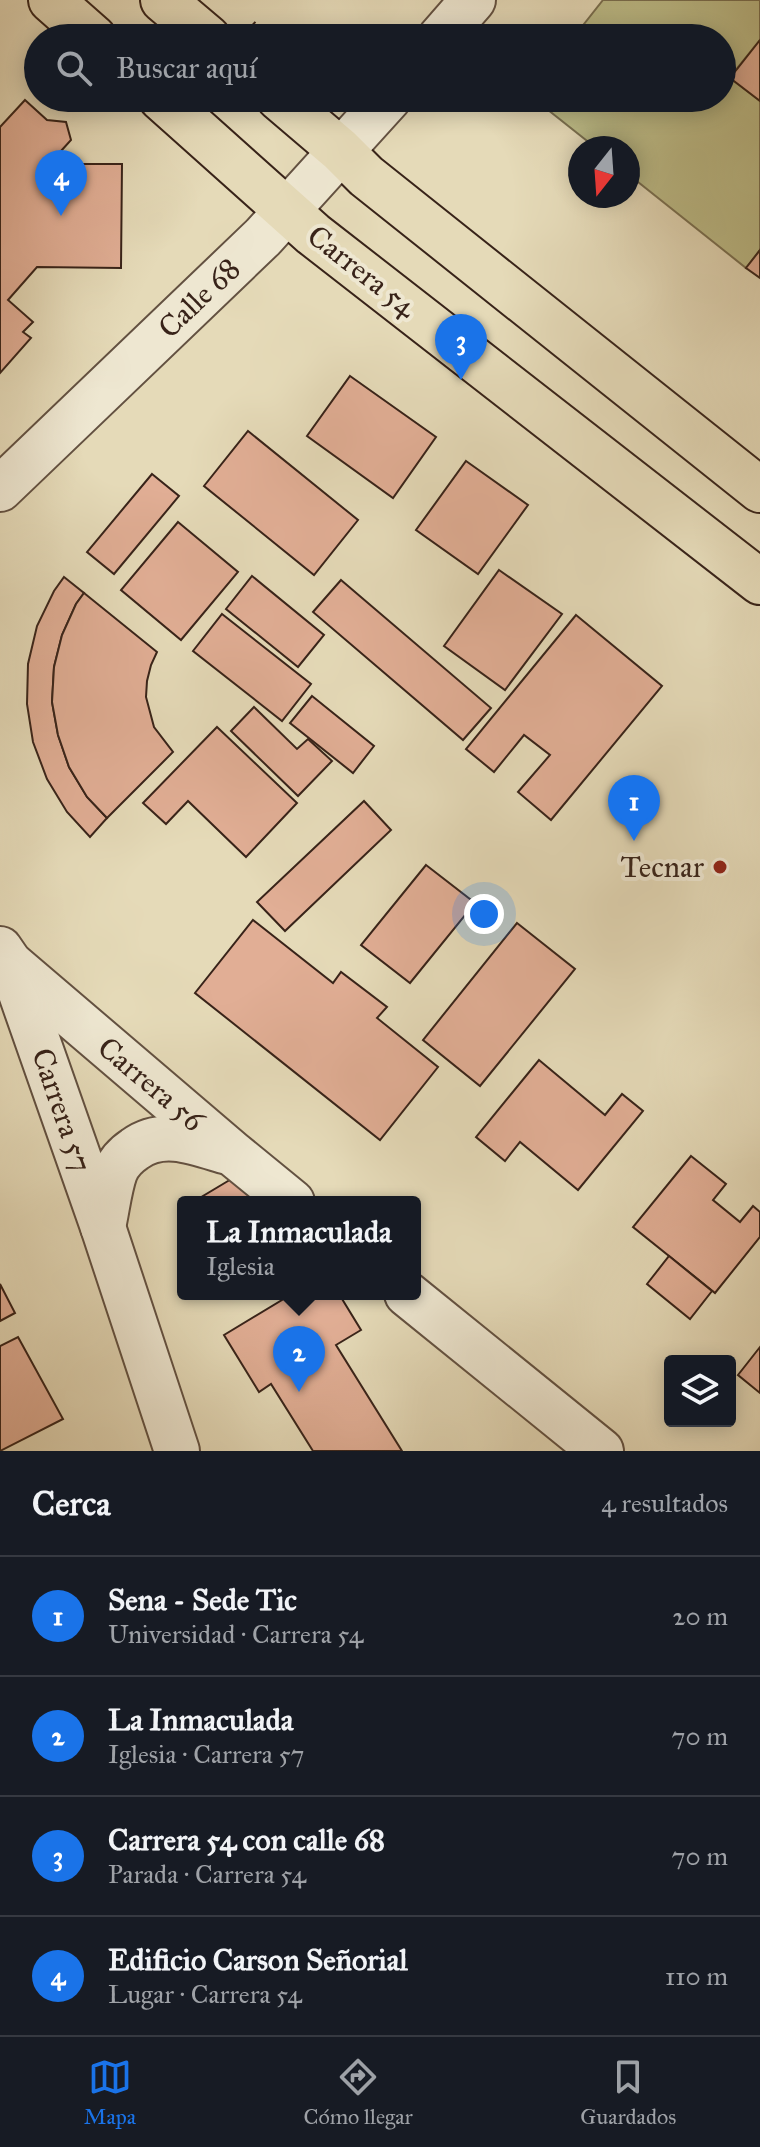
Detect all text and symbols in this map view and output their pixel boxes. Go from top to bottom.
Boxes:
search box [24,24,736,112]
icon: search [52,46,96,90]
text: Buscar aquí [116,50,257,86]
north arrow [568,136,640,208]
pin: 4 [35,150,87,216]
street label: Carrera 54 [300,217,425,325]
street label: Calle 68 [151,250,247,346]
pin: 3 [435,314,487,380]
pin: 1 [608,775,660,841]
place label: Tecnar [621,849,705,885]
marker: Tecnar [711,858,729,876]
your location [464,894,504,934]
street label: Carrera 56 [91,1029,213,1140]
street label: Carrera 57 [24,1044,100,1176]
popup [177,1196,421,1300]
text: La Inmaculada [206,1214,392,1250]
text: Iglesia [206,1250,275,1282]
pin: 2 [273,1326,325,1392]
map controls [664,1355,736,1427]
button: layers [664,1355,736,1427]
text: Cerca [32,1483,111,1524]
text: 4 resultados [601,1487,728,1519]
text: Sena - Sede Tic [108,1582,297,1618]
text: 1 [53,1600,63,1632]
text: 20 m [673,1600,728,1632]
text: Universidad · Carrera 54 [108,1618,363,1650]
text: La Inmaculada [108,1702,293,1738]
text: 2 [52,1720,64,1752]
text: 70 m [672,1720,728,1752]
text: Iglesia · Carrera 57 [108,1738,304,1770]
text: Carrera 54 con calle 68 [108,1822,385,1858]
text: 3 [53,1840,63,1872]
text: 70 m [672,1840,728,1872]
text: Parada · Carrera 54 [108,1858,306,1890]
text: Edificio Carson Señorial [108,1942,408,1978]
text: 4 [51,1960,65,1992]
text: 110 m [665,1960,728,1992]
text: Lugar · Carrera 54 [108,1978,302,2010]
tab: Mapa [84,2055,136,2130]
tab: Cómo llegar [303,2055,413,2130]
tab: Guardados [580,2055,676,2130]

